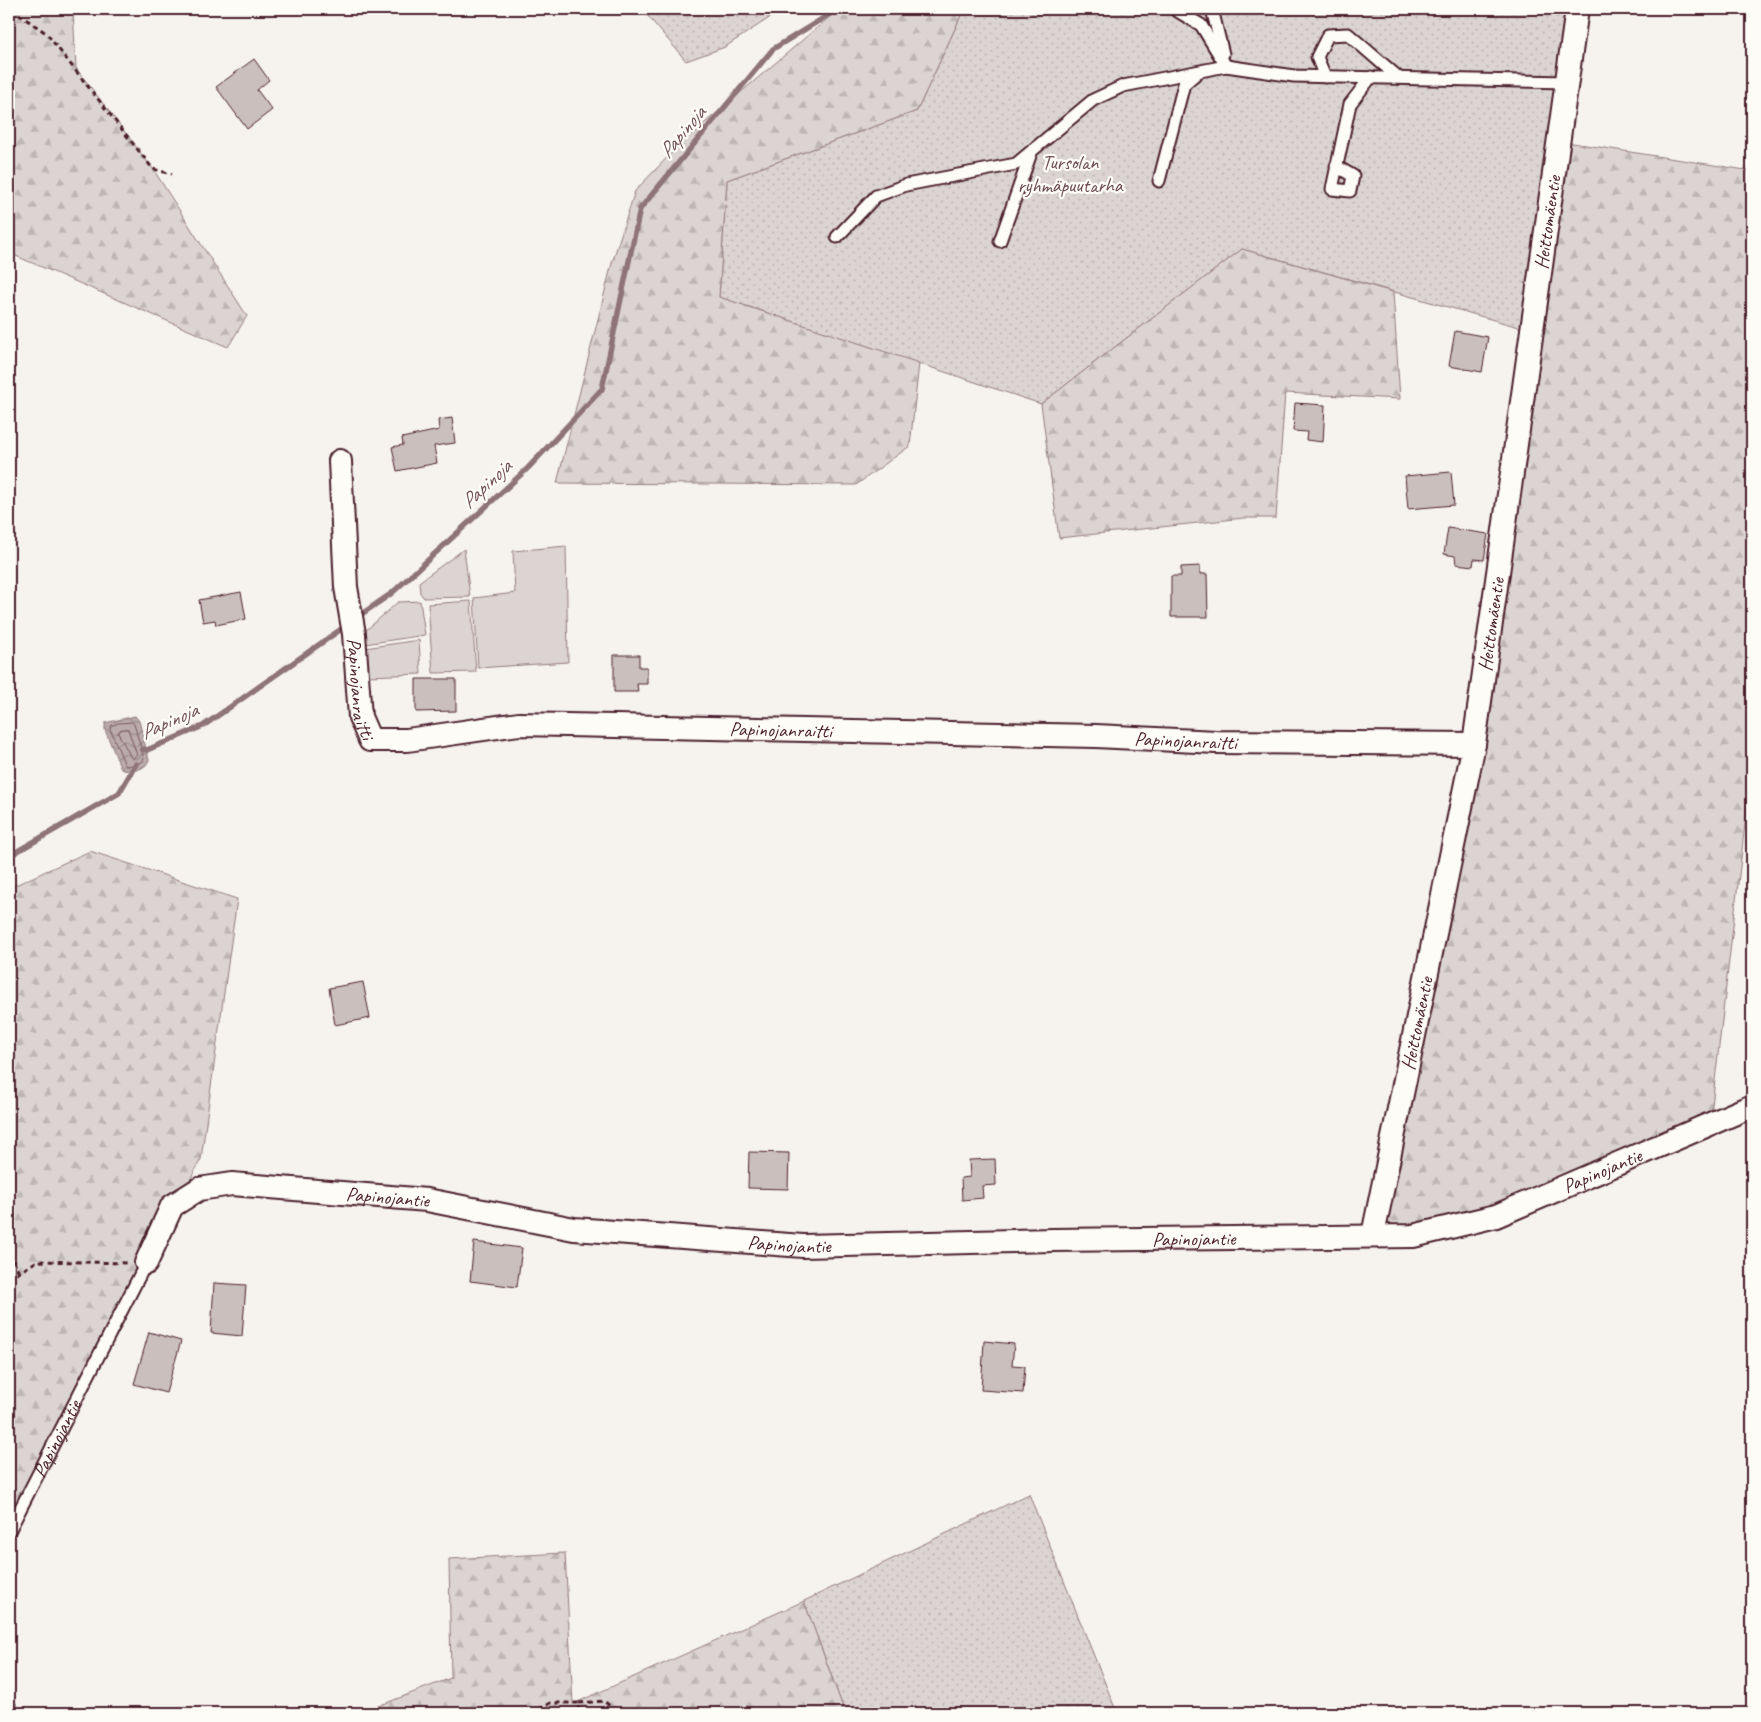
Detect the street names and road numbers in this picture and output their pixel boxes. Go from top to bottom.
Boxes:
street label: Heittomäentie [1529,173,1567,271]
street label: Heittomäentie [1472,575,1510,673]
street label: Papinojanraitti [341,637,381,746]
street label: Papinojanraitti [729,716,834,744]
street label: Papinojanraitti [1134,726,1239,755]
street label: Heittomäentie [1395,973,1439,1072]
street label: Papinojantie [1559,1142,1647,1199]
street label: Papinojantie [345,1181,432,1213]
street label: Papinojantie [1152,1226,1237,1252]
street label: Papinojantie [746,1230,832,1259]
street label: Papinojantie [27,1395,88,1481]

